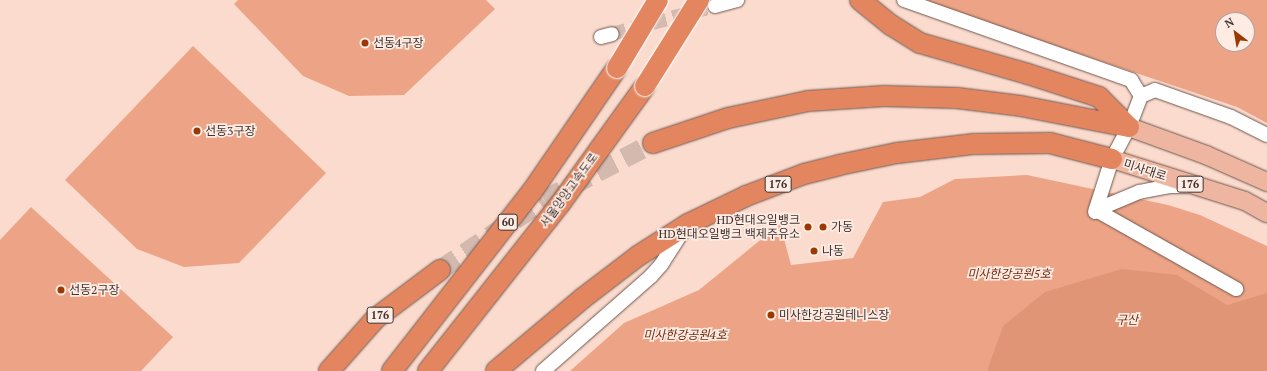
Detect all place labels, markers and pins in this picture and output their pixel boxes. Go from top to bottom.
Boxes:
place label: 선동4구장 [373,36,424,50]
marker: 선동4구장 [360,38,370,48]
place label: 선동3구장 [205,124,256,138]
marker: 선동3구장 [192,126,202,136]
place label: HD현대오일뱅크 HD현대오일뱅크 백제주유소 [658,213,800,241]
place label: 가동 [831,220,853,234]
marker: HD현대오일뱅크 HD현대오일뱅크 백제주유소 [803,222,813,232]
marker: 가동 [818,222,828,232]
place label: 나동 [822,244,844,258]
marker: 나동 [809,246,819,256]
place label: 선동2구장 [69,283,120,297]
marker: 선동2구장 [56,285,66,295]
place label: 미사한강공원테니스장 [779,308,889,322]
marker: 미사한강공원테니스장 [766,310,776,320]

